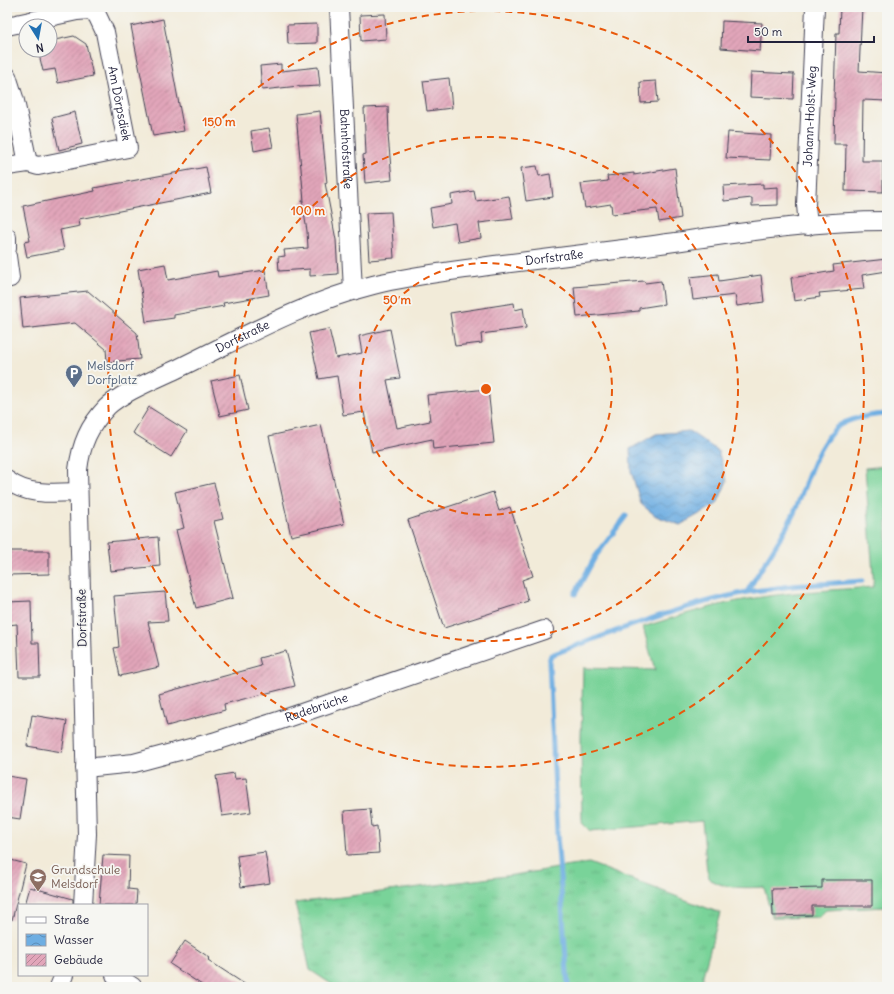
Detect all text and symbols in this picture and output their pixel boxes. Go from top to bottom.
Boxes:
north arrow [18,18,58,58]
scale bar [748,18,874,44]
text: 50 m [754,24,783,39]
text: N [35,40,45,55]
street label: Am Dörpsdiek [105,65,134,142]
street label: Johann-Holst-Weg [800,65,819,167]
street label: Bahnhofstraße [337,108,356,189]
text: 150 m [203,114,236,129]
text: 100 m [291,203,325,218]
street label: Dorfstraße [524,246,584,268]
text: 50 m [383,292,412,307]
street label: Dorfstraße [213,317,272,356]
place label: Melsdorf Dorfplatz [87,358,137,387]
parking icon: Melsdorf Dorfplatz [64,363,84,388]
centre of rings [479,382,493,396]
street label: Dorfstraße [73,589,90,647]
street label: Radebrüche [283,690,350,725]
place label: Grundschule Melsdorf [51,862,120,891]
school or university icon: Grundschule Melsdorf [28,867,48,892]
legend [18,904,148,976]
text: Straße [54,912,89,927]
text: Wasser [54,932,94,947]
text: Gebäude [54,952,103,967]

